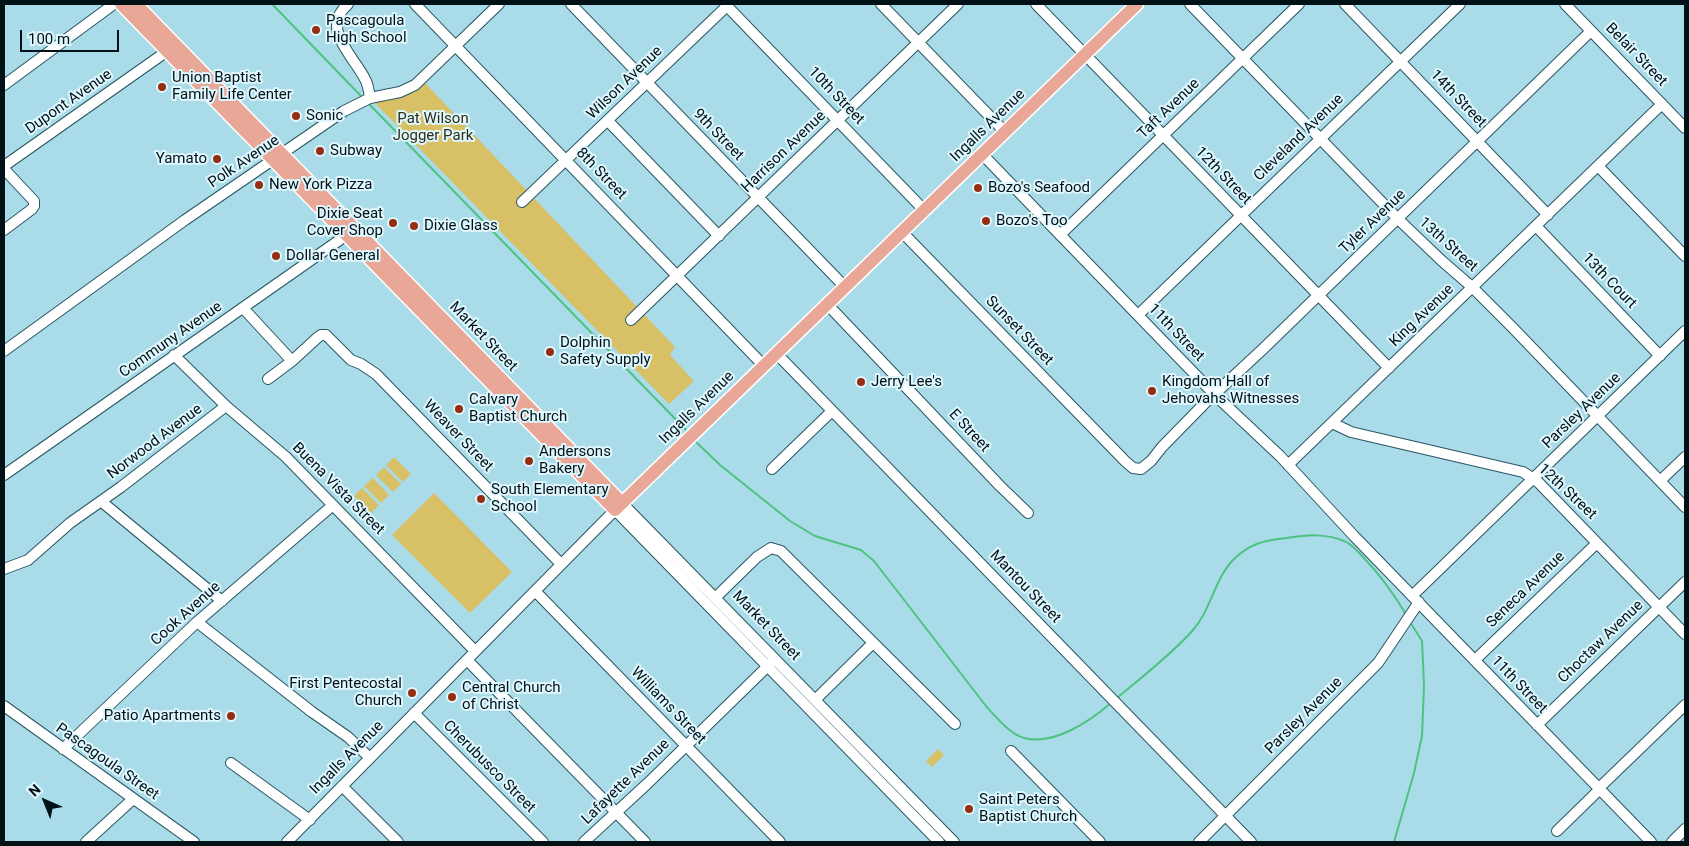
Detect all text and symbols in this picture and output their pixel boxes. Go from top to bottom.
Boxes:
place label: Pascagoula High School [326,12,407,47]
scale bar [22,20,121,52]
street label: Belair Street [1601,20,1671,90]
marker: Pascagoula High School [310,24,322,36]
text: 100 m [28,30,70,48]
street label: Wilson Avenue [584,43,666,123]
street label: 10th Street [804,63,868,129]
street label: Dupont Avenue [22,66,116,138]
street label: 14th Street [1426,66,1490,132]
place label: Union Baptist Family Life Center [172,69,292,104]
street label: Taft Avenue [1134,75,1204,143]
marker: Union Baptist Family Life Center [156,81,168,93]
street label: Ingalls Avenue [947,86,1029,166]
street label: Cleveland Avenue [1250,91,1348,185]
street label: 9th Street [689,105,747,165]
place label: Sonic [306,107,343,125]
street label: Harrison Avenue [738,107,830,197]
marker: Sonic [290,110,302,122]
park label: Pat Wilson Jogger Park [393,110,473,145]
street label: Polk Avenue [205,132,283,192]
place label: Subway [330,142,382,160]
street label: 12th Street [1191,143,1255,209]
street label: 8th Street [572,144,630,204]
marker: Subway [314,145,326,157]
place label: Yamato [156,150,207,168]
marker: Yamato [211,153,223,165]
place label: New York Pizza [269,176,372,194]
marker: New York Pizza [253,179,265,191]
place label: Bozo's Seafood [988,179,1090,197]
marker: Bozo's Seafood [972,182,984,194]
street label: Tyler Avenue [1336,186,1410,258]
place label: Dixie Seat Cover Shop [307,205,383,240]
place label: Bozo's Too [996,212,1067,230]
street label: 13th Street [1415,214,1481,276]
marker: Bozo's Too [980,215,992,227]
marker: Dixie Seat Cover Shop [387,217,399,229]
place label: Dixie Glass [424,217,498,235]
marker: Dixie Glass [408,220,420,232]
place label: Dollar General [286,247,380,265]
street label: 13th Court [1578,249,1640,313]
marker: Dollar General [270,250,282,262]
street label: King Avenue [1386,281,1458,351]
street label: Sunset Street [981,293,1057,369]
street label: Communy Avenue [116,298,226,382]
street label: Market Street [445,298,521,376]
street label: 11th Street [1144,300,1208,366]
place label: Dolphin Safety Supply [560,334,651,369]
marker: Dolphin Safety Supply [544,346,556,358]
street label: Ingalls Avenue [656,368,738,448]
street label: Parsley Avenue [1539,369,1625,453]
place label: Jerry Lee's [871,373,942,391]
place label: Kingdom Hall of Jehovahs Witnesses [1162,373,1299,408]
marker: Jerry Lee's [855,376,867,388]
marker: Kingdom Hall of Jehovahs Witnesses [1146,385,1158,397]
place label: Calvary Baptist Church [469,391,567,426]
street label: Weaver Street [419,396,497,476]
street label: Norwood Avenue [104,400,206,484]
marker: Calvary Baptist Church [453,403,465,415]
street label: E Street [945,406,993,456]
street label: Buena Vista Street [288,439,388,539]
place label: Andersons Bakery [539,443,611,478]
marker: Andersons Bakery [523,455,535,467]
street label: 12th Street [1534,460,1600,524]
place label: South Elementary School [491,481,609,516]
marker: South Elementary School [475,493,487,505]
street label: Mantou Street [986,547,1064,627]
street label: Seneca Avenue [1483,548,1569,632]
street label: Cook Avenue [148,578,224,650]
street label: Market Street [728,587,804,665]
street label: Choctaw Avenue [1555,597,1647,687]
street label: 11th Street [1487,652,1551,718]
street label: Williams Street [627,664,709,748]
street label: Parsley Avenue [1262,674,1346,758]
place label: First Pentecostal Church [289,675,402,710]
place label: Central Church of Christ [462,679,561,714]
marker: First Pentecostal Church [406,687,418,699]
marker: Central Church of Christ [446,691,458,703]
place label: Patio Apartments [104,707,221,725]
marker: Patio Apartments [225,710,237,722]
street label: Ingalls Avenue [306,717,388,799]
street label: Cherubusco Street [439,717,539,817]
street label: Pascagoula Street [52,720,162,804]
street label: Lafayette Avenue [578,736,674,828]
north arrow [20,776,70,826]
text: N [25,781,44,799]
place label: Saint Peters Baptist Church [979,791,1077,826]
marker: Saint Peters Baptist Church [963,803,975,815]

